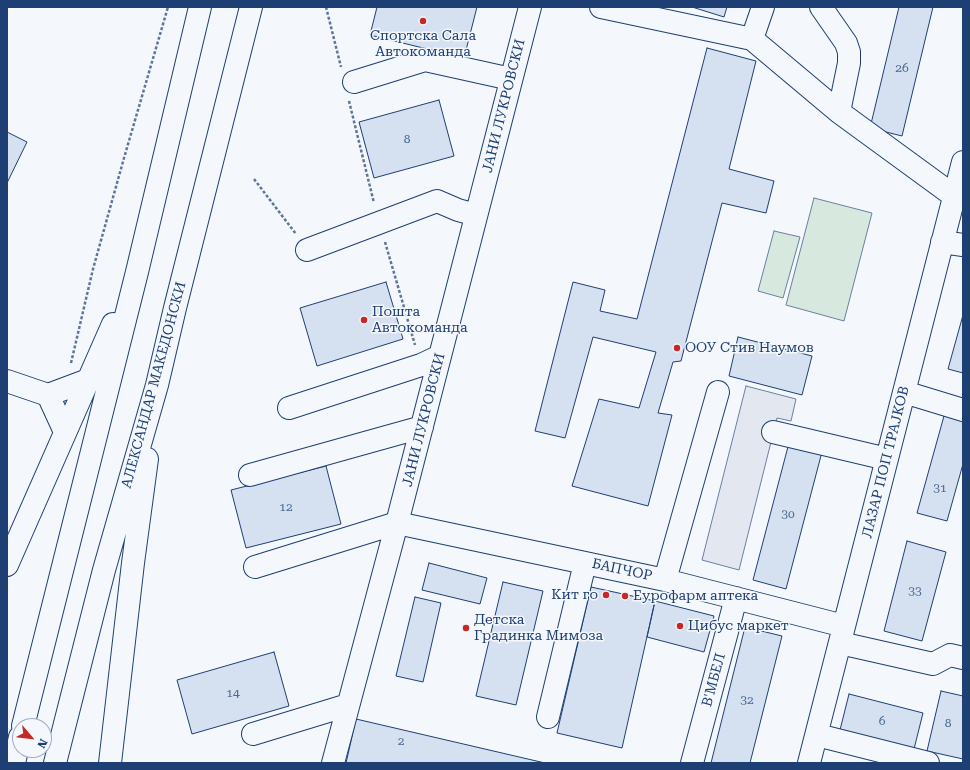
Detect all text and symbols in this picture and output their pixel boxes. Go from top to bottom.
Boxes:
marker: Спортска Сала Автокоманда [418,16,428,26]
place label: Спортска Сала Автокоманда [370,28,476,60]
street label: ЈАНИ ЛУКРОВСКИ [479,37,529,175]
house number: 26 [895,61,909,75]
house number: 8 [404,132,410,146]
street label: АЛЕКСАНДАР МАКЕДОНСКИ [118,280,190,490]
place label: Пошта Автокоманда [372,304,468,336]
marker: Пошта Автокоманда [359,315,369,325]
place label: ООУ Стив Наумов [685,340,814,356]
marker: ООУ Стив Наумов [672,343,682,353]
street label: ЈАНИ ЛУКРОВСКИ [399,351,449,489]
street label: ЛАЗАР ПОП ТРАЈКОВ [859,384,913,540]
house number: 31 [933,481,947,495]
house number: 12 [279,500,293,514]
house number: 30 [781,507,795,521]
street label: БАПЧОР [590,555,654,585]
house number: 33 [908,584,922,598]
place label: Кит го [551,587,598,603]
place label: Еурофарм аптека [633,588,758,604]
marker: Кит го [601,590,611,600]
marker: Еурофарм аптека [620,591,630,601]
place label: Детска Градинка Мимоза [474,612,603,644]
place label: Цибус маркет [688,618,789,634]
marker: Цибус маркет [675,621,685,631]
marker: Детска Градинка Мимоза [461,623,471,633]
street label: В'МБЕЛ [699,651,729,709]
house number: 14 [226,686,240,700]
house number: 32 [740,693,754,707]
house number: 6 [879,714,885,728]
house number: 8 [945,716,951,730]
north arrow [12,718,52,758]
house number: 2 [398,734,404,748]
text: N [34,737,50,750]

